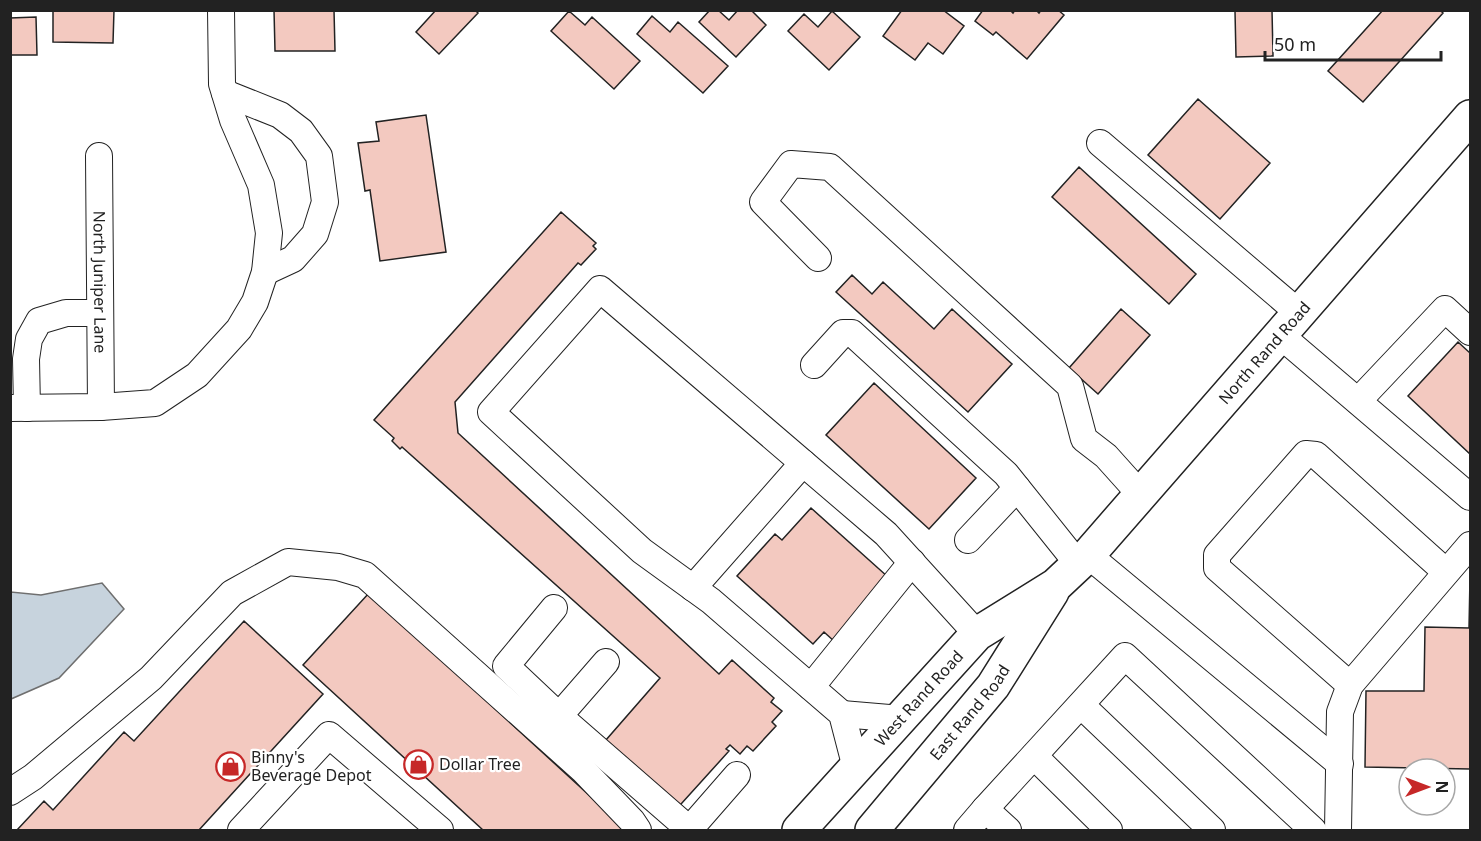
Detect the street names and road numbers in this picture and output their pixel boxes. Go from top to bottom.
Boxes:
street label: North Juniper Lane [88,211,112,353]
street label: North Rand Road [1214,297,1315,409]
street label: West Rand Road [869,645,968,751]
street label: East Rand Road [924,660,1015,765]

